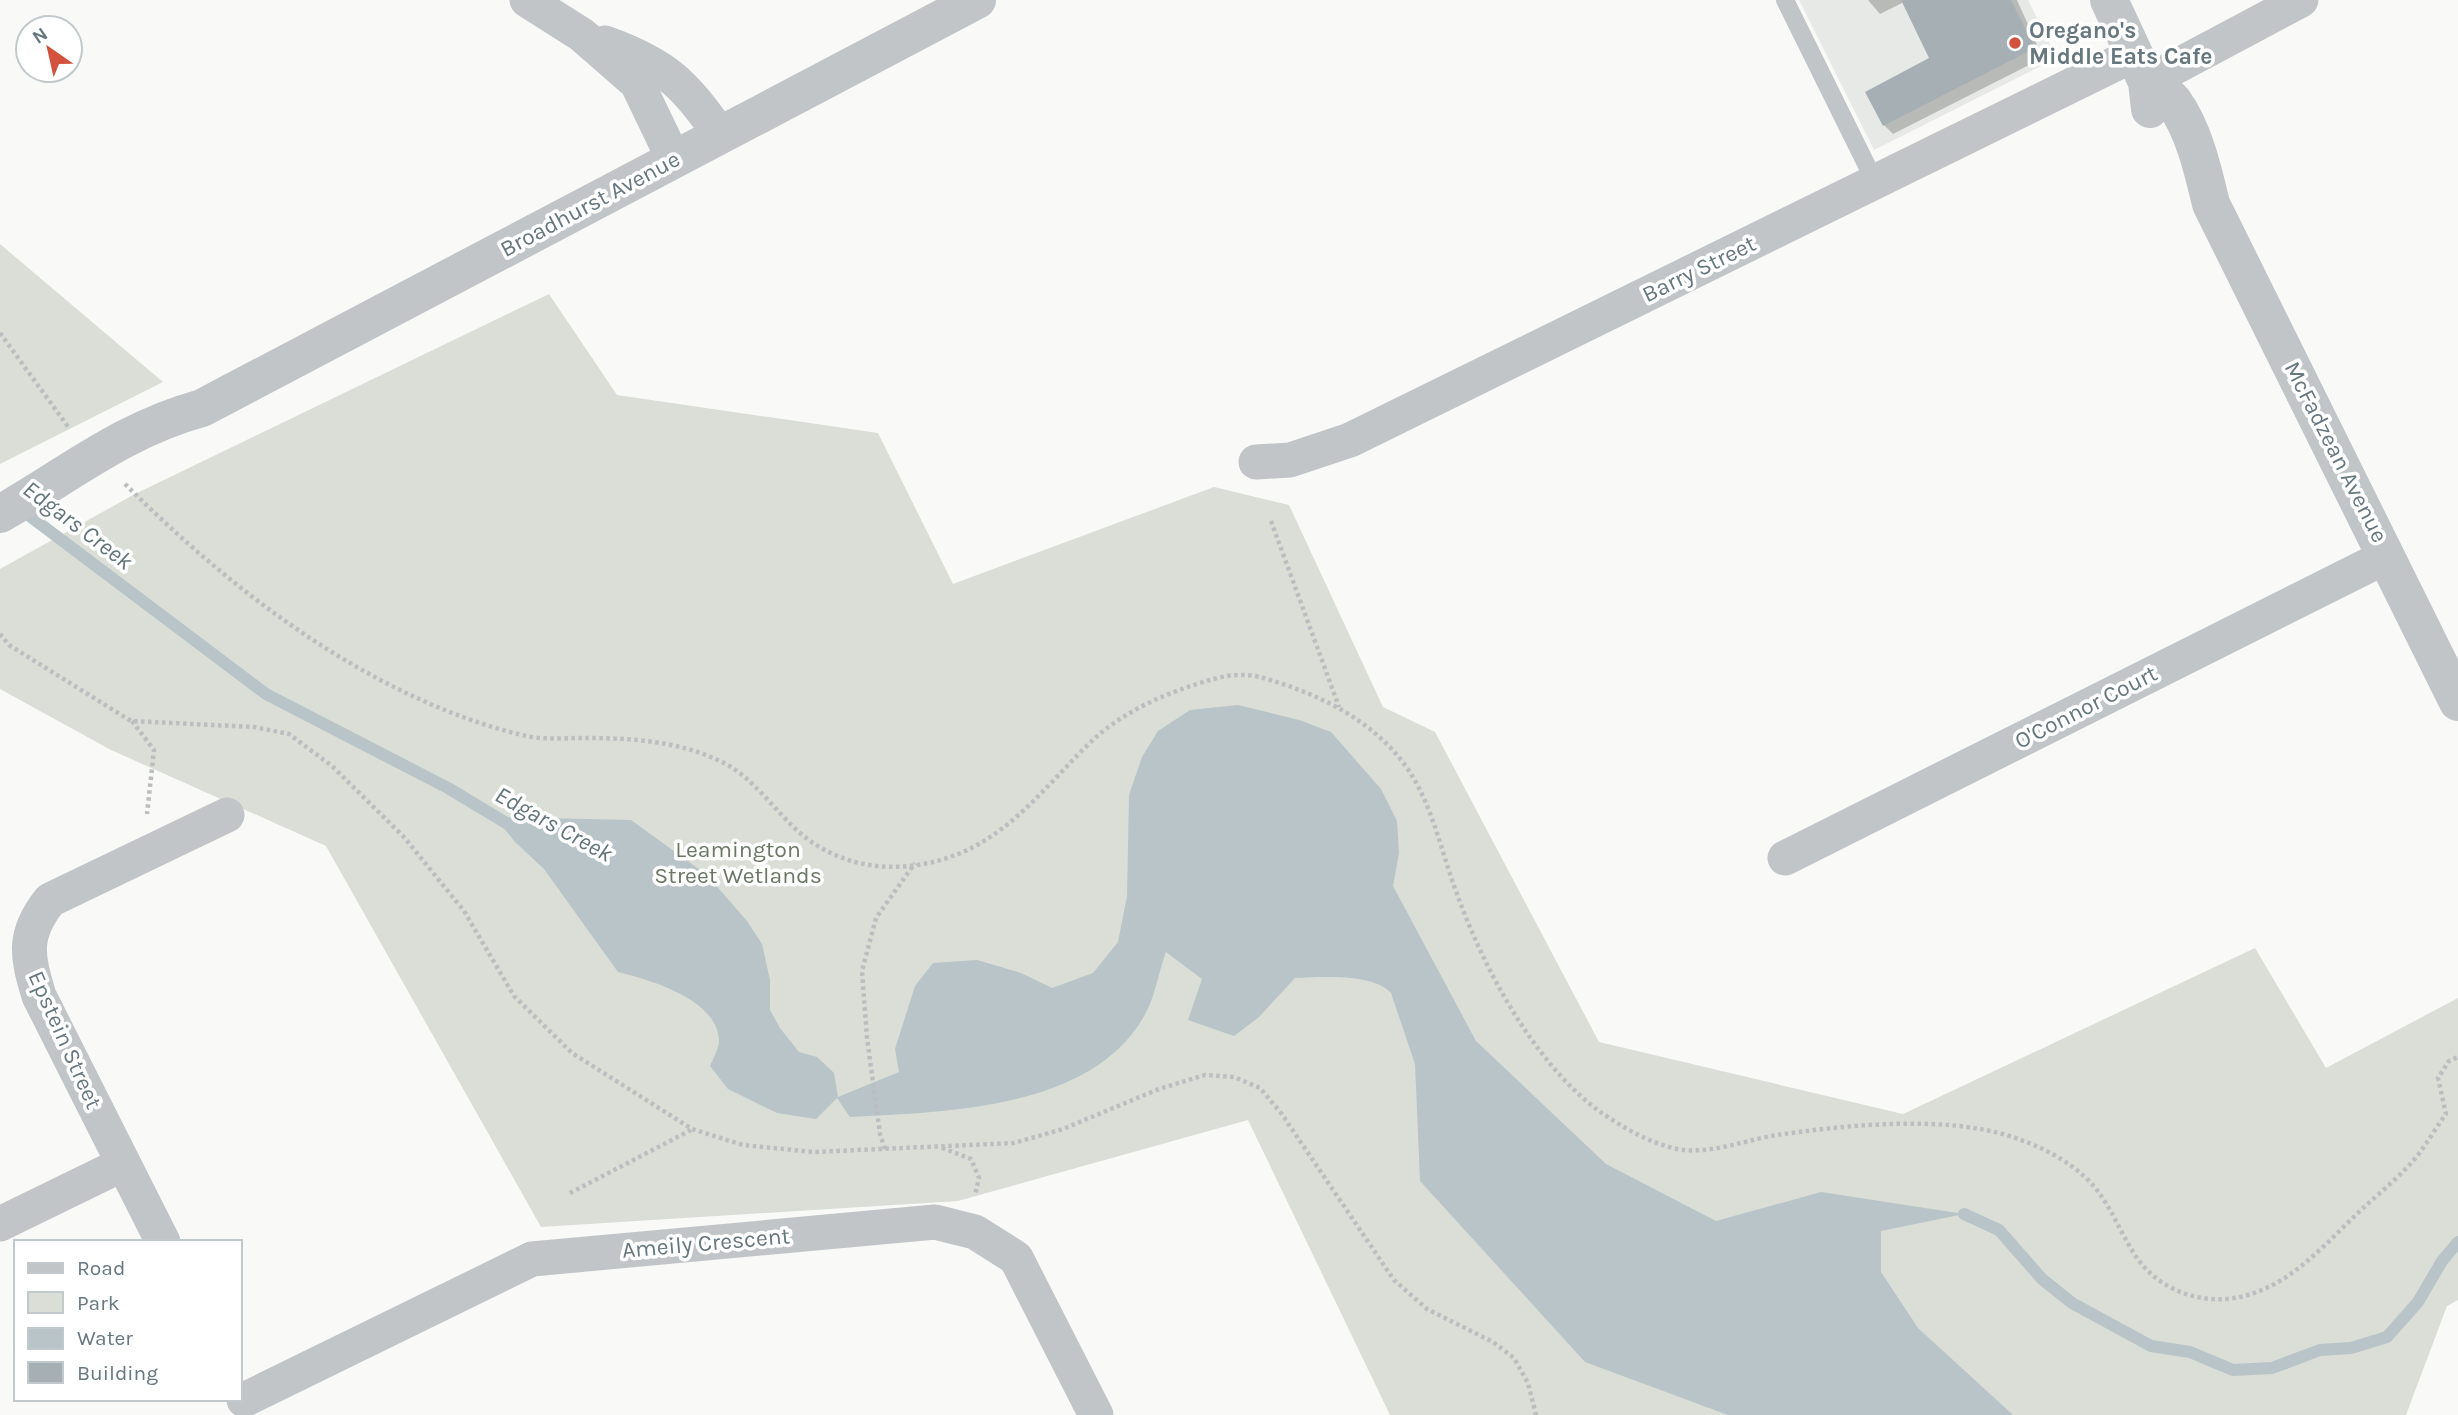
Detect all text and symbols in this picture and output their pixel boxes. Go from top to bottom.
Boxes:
north arrow [14,14,84,84]
place label: Oregano's Middle Eats Cafe [2029,17,2213,70]
text: N [28,23,52,49]
marker: Oregano's Middle Eats Cafe [2007,35,2023,51]
street label: Broadhurst Avenue [496,145,684,263]
street label: Barry Street [1638,230,1760,308]
street label: McFadzean Avenue [2279,357,2393,547]
water label: Edgars Creek [18,475,139,576]
street label: O'Connor Court [2010,659,2162,755]
water label: Edgars Creek [490,780,618,868]
park label: Leamington Street Wetlands [654,836,822,889]
street label: Epstein Street [23,967,108,1114]
street label: Ameily Crescent [621,1222,791,1264]
legend [14,1240,242,1401]
text: Road [77,1256,125,1280]
text: Park [77,1291,120,1315]
text: Water [77,1326,133,1350]
text: Building [77,1361,158,1385]

